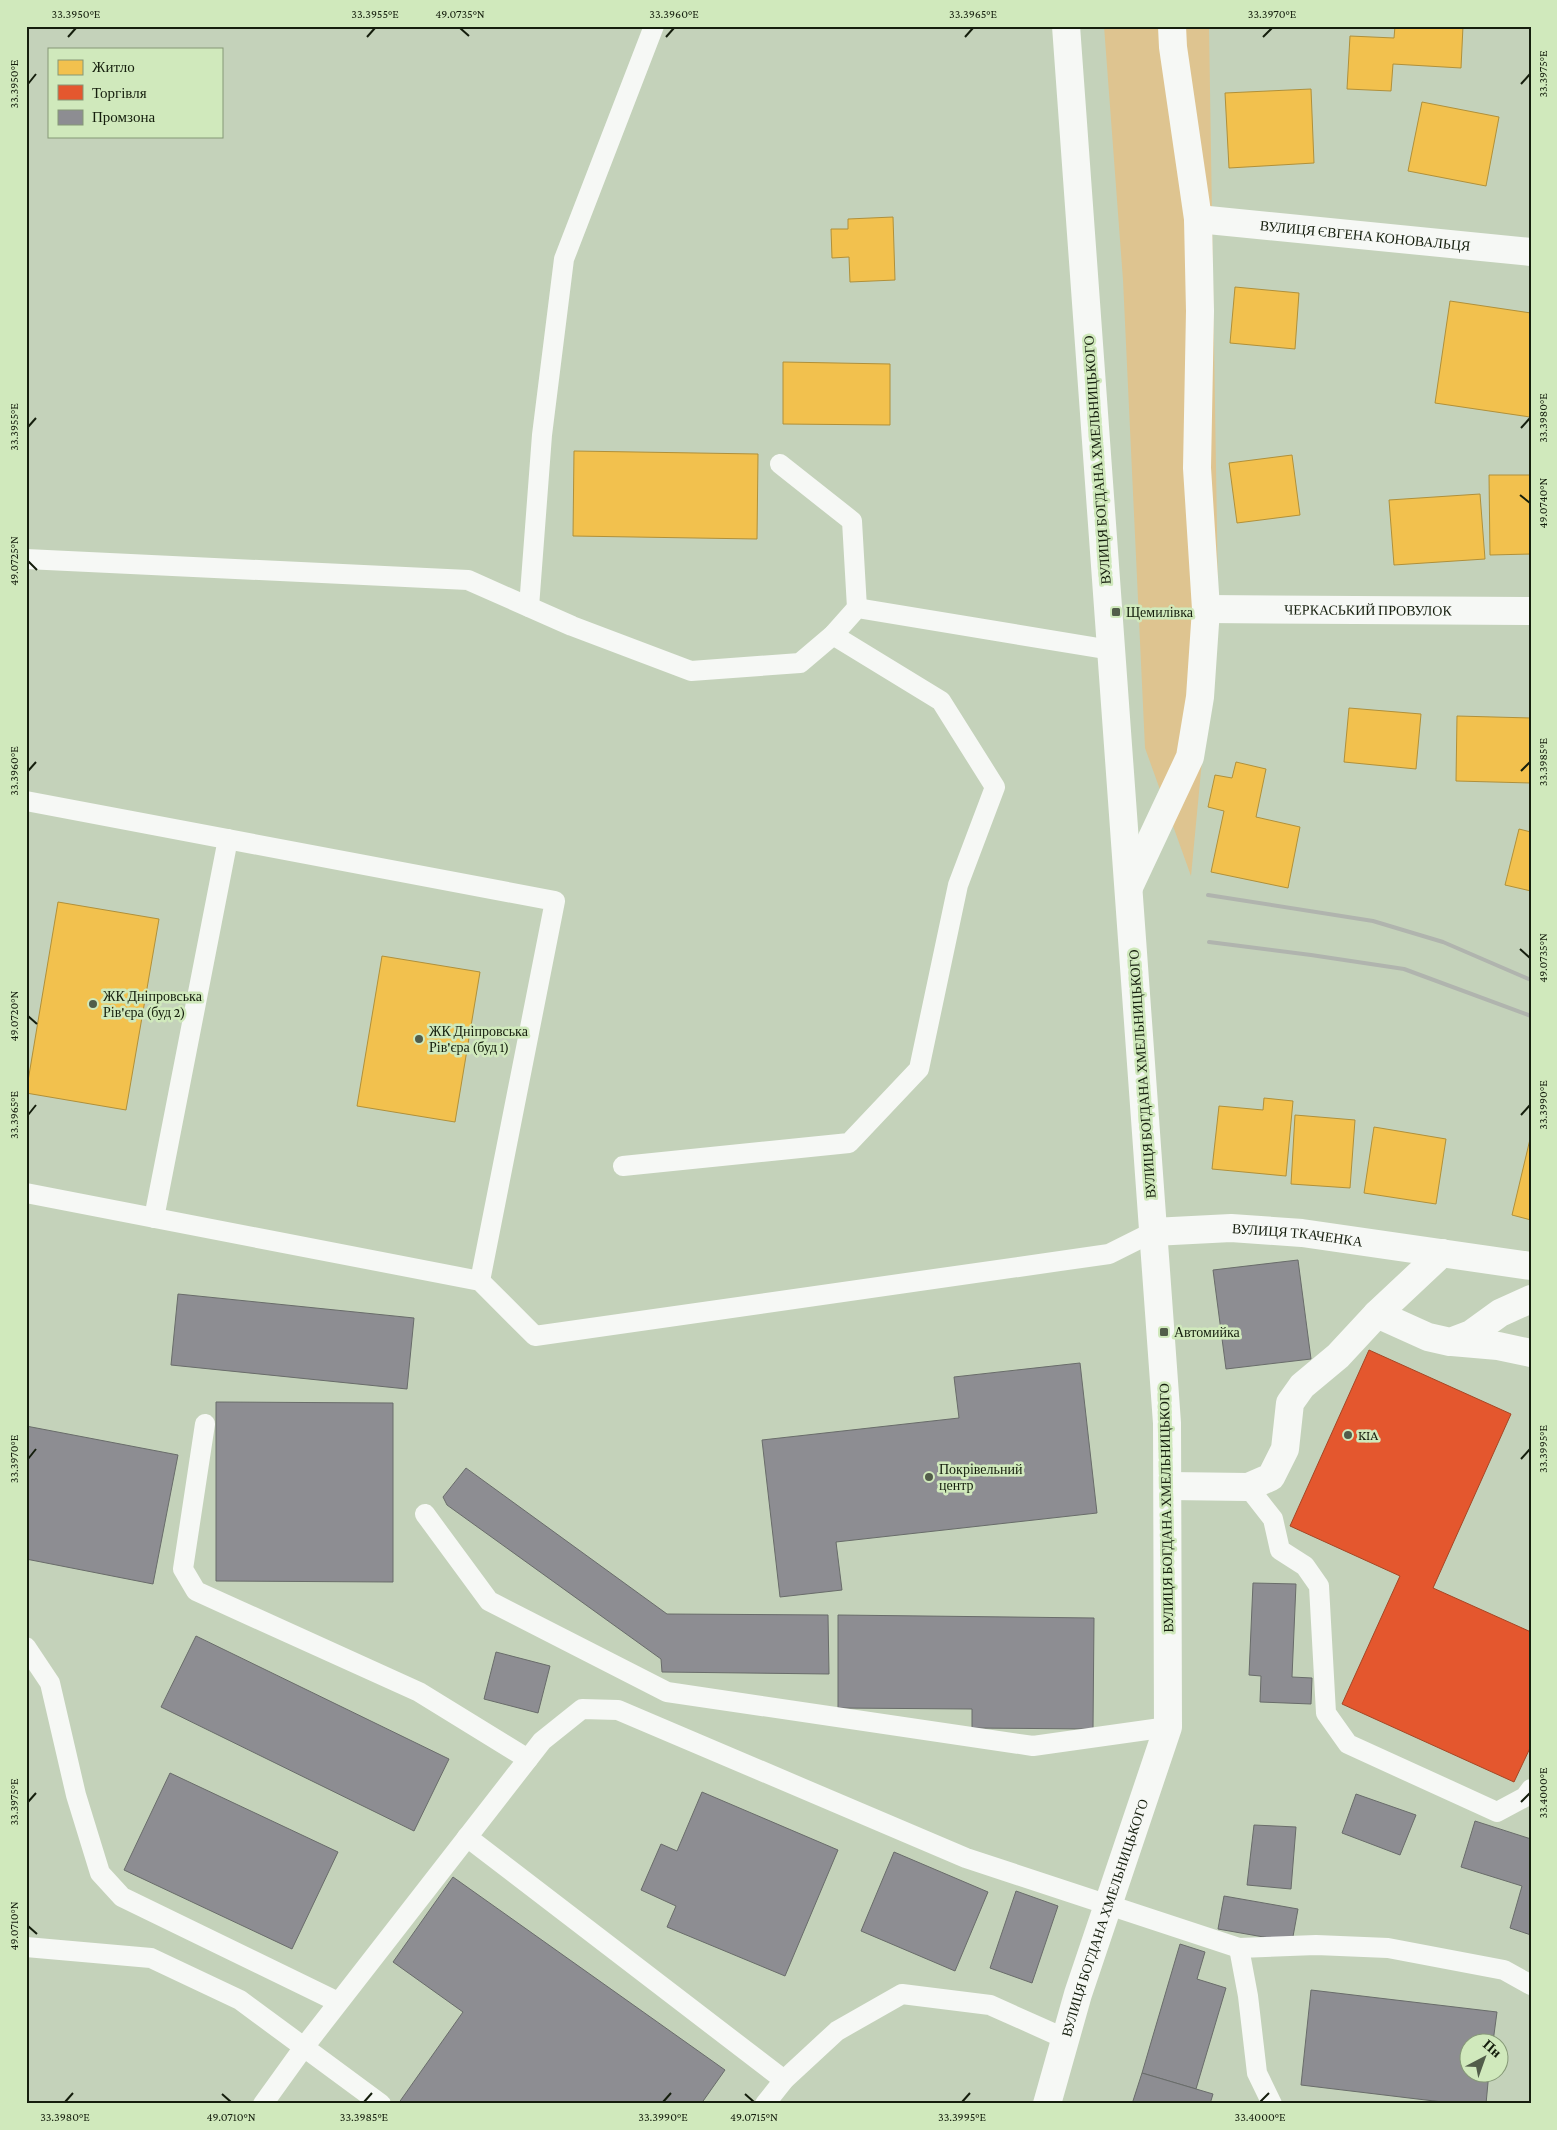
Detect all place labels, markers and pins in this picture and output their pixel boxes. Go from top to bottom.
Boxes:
place label: Щемилівка [1126,604,1194,620]
marker: Щемилівка [1110,606,1122,618]
place label: ЖК Дніпровська Рів'єра (буд 2) [103,988,203,1021]
marker: ЖК Дніпровська Рів'єра (буд 2) [87,998,99,1010]
place label: ЖК Дніпровська Рів'єра (буд 1) [429,1023,529,1056]
marker: ЖК Дніпровська Рів'єра (буд 1) [413,1033,425,1045]
place label: Автомийка [1174,1324,1240,1340]
marker: Автомийка [1158,1326,1170,1338]
place label: KIA [1358,1427,1378,1443]
marker: KIA [1342,1429,1354,1441]
place label: Покрівельний центр [939,1461,1023,1493]
marker: Покрівельний центр [923,1471,935,1483]

